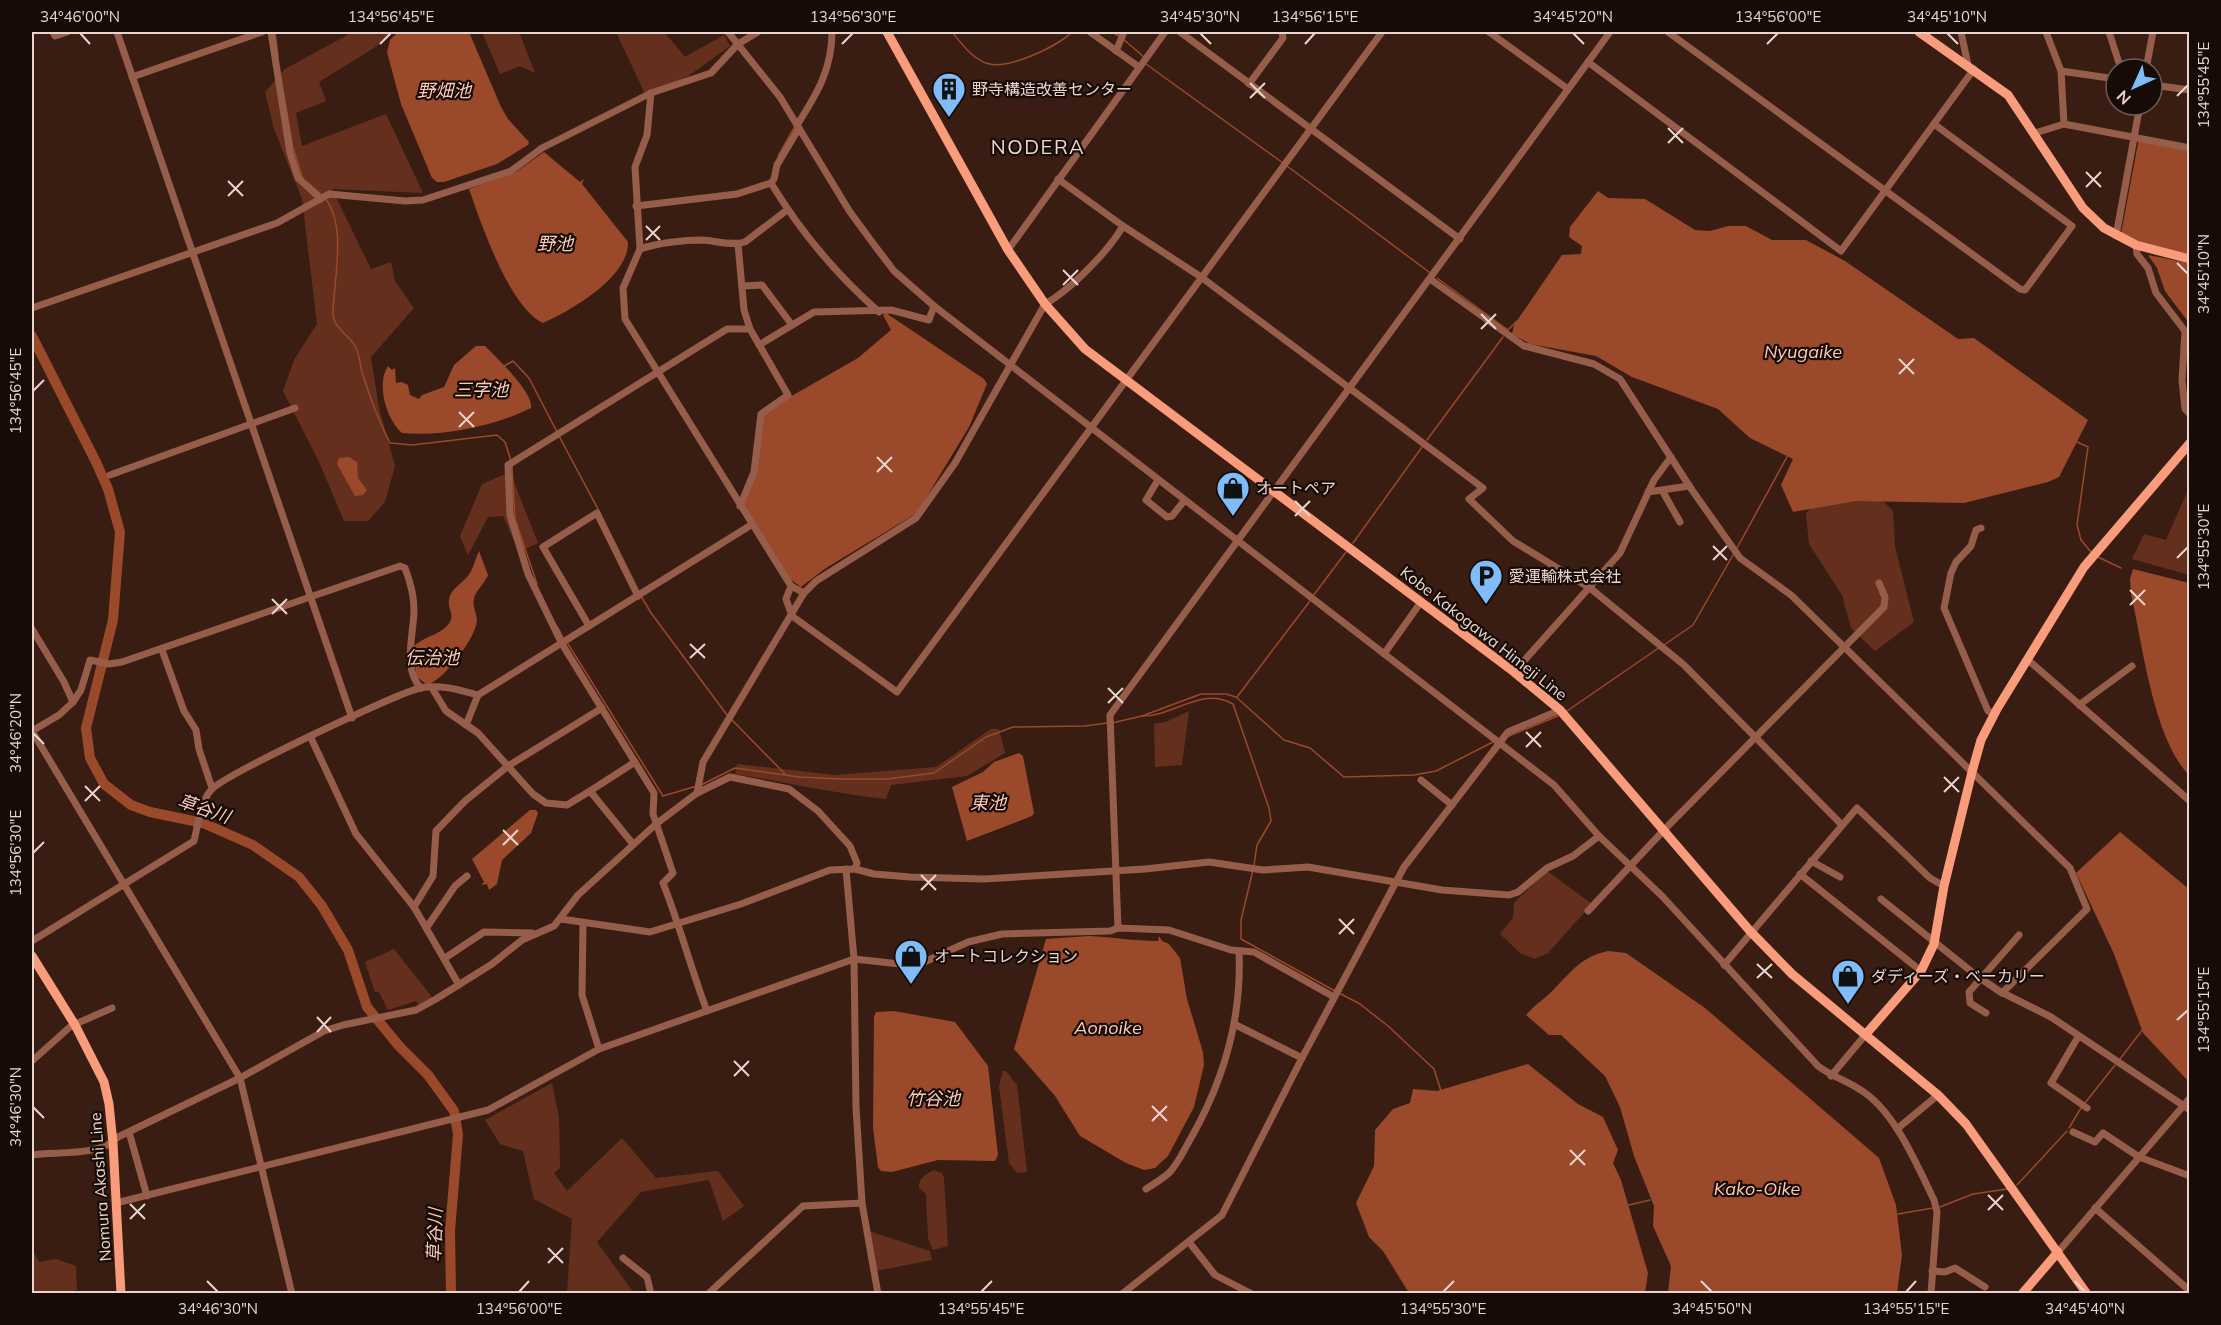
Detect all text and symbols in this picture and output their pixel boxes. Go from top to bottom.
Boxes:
text: 34°46'00"N [40,7,120,26]
text: 134°56'45"E [348,7,434,26]
text: 134°56'30"E [810,7,896,26]
text: 34°45'30"N [1160,7,1240,26]
text: 134°56'15"E [1272,7,1358,26]
text: 34°45'20"N [1533,7,1613,26]
text: 134°56'00"E [1735,7,1821,26]
text: 34°45'10"N [1907,7,1987,26]
text: 134°55'45"E [2194,42,2213,128]
north arrow [2104,57,2164,117]
building icon: 野寺構造改善センター [931,71,967,118]
water label: 野畑池 [417,79,473,102]
place label: 野寺構造改善センター [972,79,1132,99]
text: N [2112,86,2135,109]
district label: NODERA [991,134,1085,159]
water label: 野池 [537,232,575,255]
text: 34°45'10"N [2194,234,2213,314]
water label: Nyugaike [1764,340,1842,363]
text: 134°56'45"E [6,348,25,434]
water label: 三字池 [454,378,510,401]
shop icon: オートペア [1215,470,1251,517]
place label: オートペア [1256,478,1336,498]
text: 134°55'30"E [2194,504,2213,590]
parking icon: 愛運輸株式会社 [1468,558,1504,605]
street label: Kobe Kakogawa Himeji Line [1397,562,1571,704]
place label: 愛運輸株式会社 [1509,566,1621,586]
water label: 伝治池 [405,646,461,669]
text: 34°46'20"N [6,693,25,773]
water label: 草谷川 [175,789,235,829]
water label: 東池 [970,791,1008,814]
text: 134°56'30"E [6,810,25,896]
shop icon: オートコレクション [893,938,929,985]
place label: オートコレクション [934,946,1078,966]
shop icon: ダディーズ・ベーカリー [1830,958,1866,1005]
place label: ダディーズ・ベーカリー [1871,966,2045,986]
text: 134°55'15"E [2194,967,2213,1053]
water label: Aonoike [1073,1016,1142,1039]
text: 34°46'30"N [6,1067,25,1147]
water label: 竹谷池 [906,1087,962,1110]
street label: Nomura Akashi Line [85,1112,115,1262]
water label: Kako-Oike [1714,1177,1800,1200]
water label: 草谷川 [422,1206,447,1262]
text: 34°46'30"N [178,1299,258,1318]
text: 134°56'00"E [476,1299,562,1318]
text: 134°55'45"E [938,1299,1024,1318]
text: 134°55'30"E [1400,1299,1486,1318]
text: 34°45'50"N [1672,1299,1752,1318]
text: 134°55'15"E [1863,1299,1949,1318]
text: 34°45'40"N [2045,1299,2125,1318]

